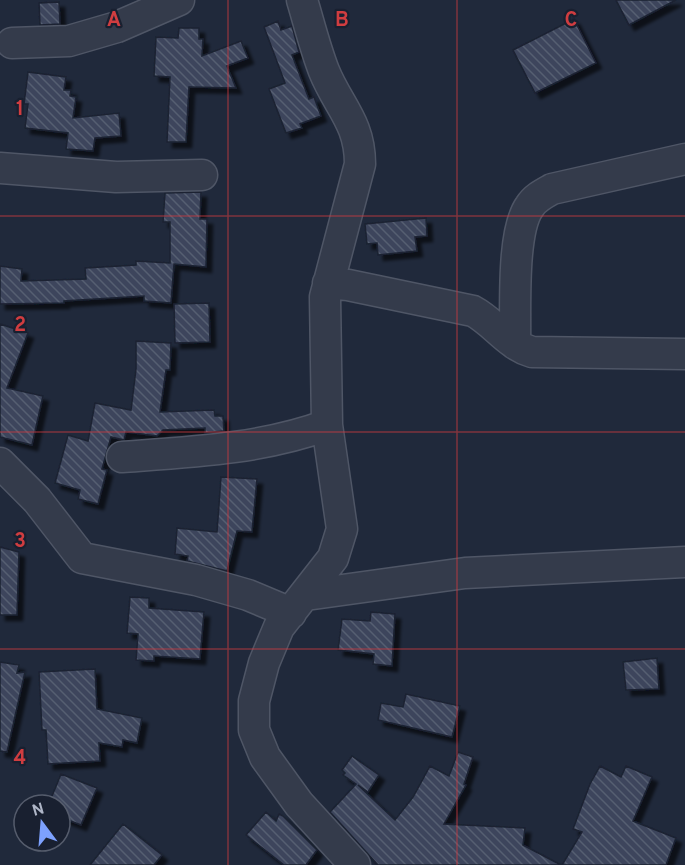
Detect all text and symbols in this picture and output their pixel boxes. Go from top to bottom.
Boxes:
text: A [107,8,121,34]
text: B [335,8,349,34]
text: C [565,8,577,34]
text: 1 [16,97,24,123]
text: 2 [14,313,26,339]
text: 3 [14,529,26,555]
text: 4 [14,746,26,772]
north arrow [12,793,72,853]
text: N [30,799,47,822]

